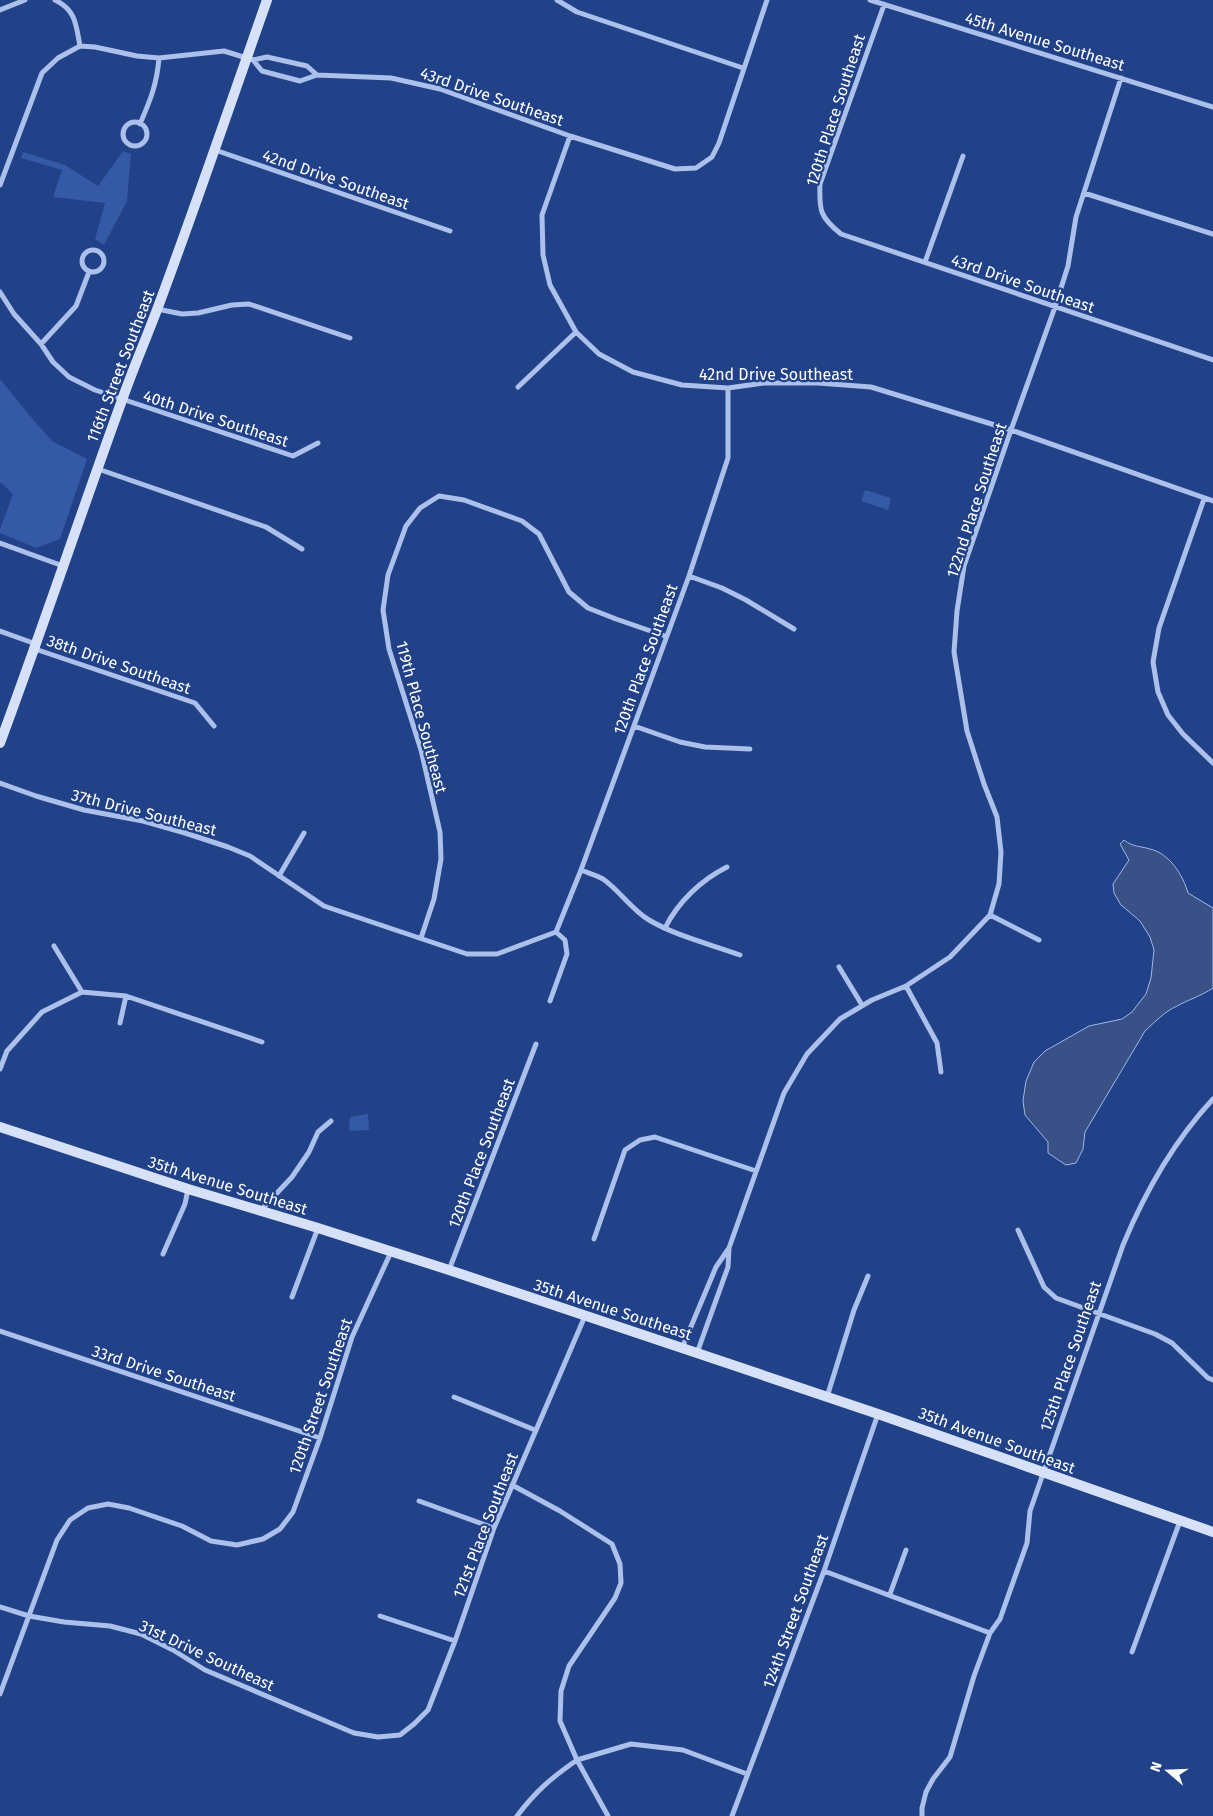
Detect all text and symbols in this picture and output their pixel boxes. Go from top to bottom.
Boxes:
street label: 45th Avenue Southeast [963,8,1127,75]
street label: 120th Place Southeast [802,32,869,189]
street label: 43rd Drive Southeast [418,63,566,130]
street label: 42nd Drive Southeast [260,145,412,214]
street label: 43rd Drive Southeast [949,250,1097,317]
street label: 116th Street Southeast [83,287,158,445]
street label: 42nd Drive Southeast [699,365,853,384]
street label: 40th Drive Southeast [141,386,291,451]
street label: 122nd Place Southeast [942,420,1011,580]
street label: 120th Place Southeast [609,581,682,737]
street label: 38th Drive Southeast [44,631,193,698]
street label: 119th Place Southeast [392,639,451,796]
street label: 37th Drive Southeast [69,785,219,840]
street label: 120th Place Southeast [444,1075,519,1231]
street label: 35th Avenue Southeast [146,1152,310,1219]
street label: 35th Avenue Southeast [531,1275,695,1344]
street label: 125th Place Southeast [1036,1278,1105,1434]
street label: 120th Street Southeast [285,1315,356,1477]
street label: 33rd Drive Southeast [90,1341,238,1406]
street label: 35th Avenue Southeast [916,1403,1078,1478]
street label: 121st Place Southeast [449,1449,522,1601]
street label: 124th Street Southeast [759,1531,832,1691]
street label: 31st Drive Southeast [136,1616,277,1695]
north arrow [1143,1746,1193,1796]
text: N [1147,1760,1166,1774]

